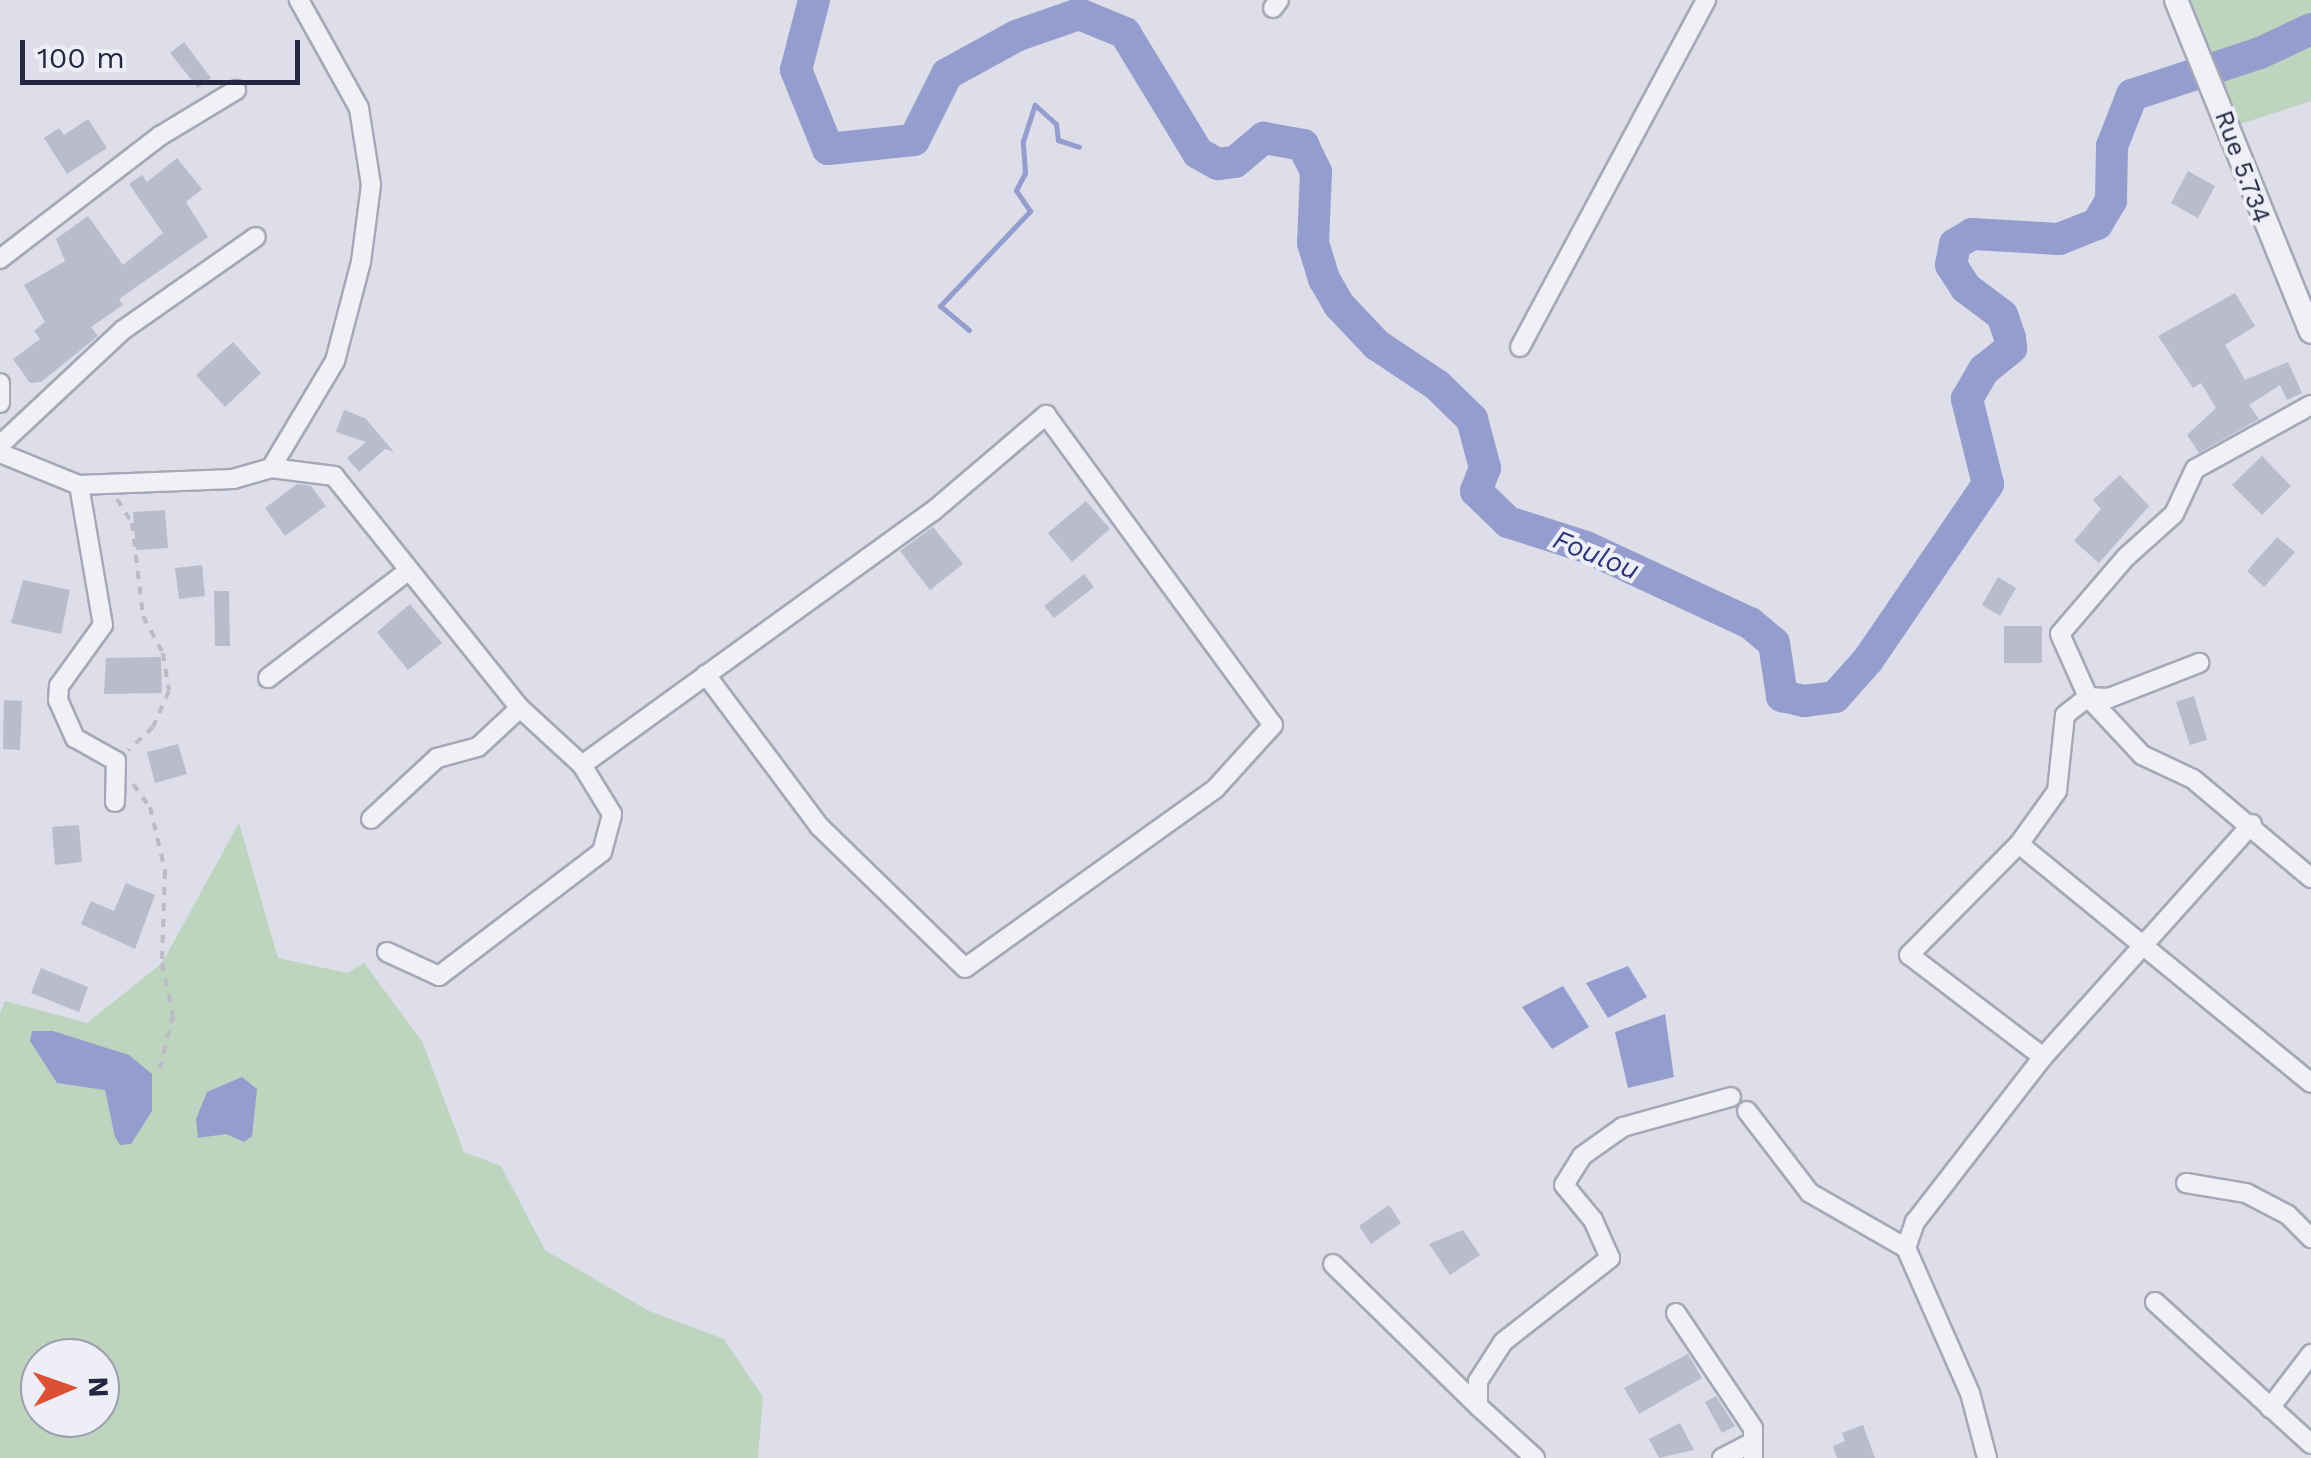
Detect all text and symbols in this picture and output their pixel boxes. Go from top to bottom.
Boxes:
scale bar [25,20,305,82]
text: 100 m [37,40,125,75]
street label: Rue 5.734 [2208,107,2276,227]
water label: Foulou [1548,523,1644,587]
north arrow [20,1338,120,1438]
text: N [82,1376,115,1398]

